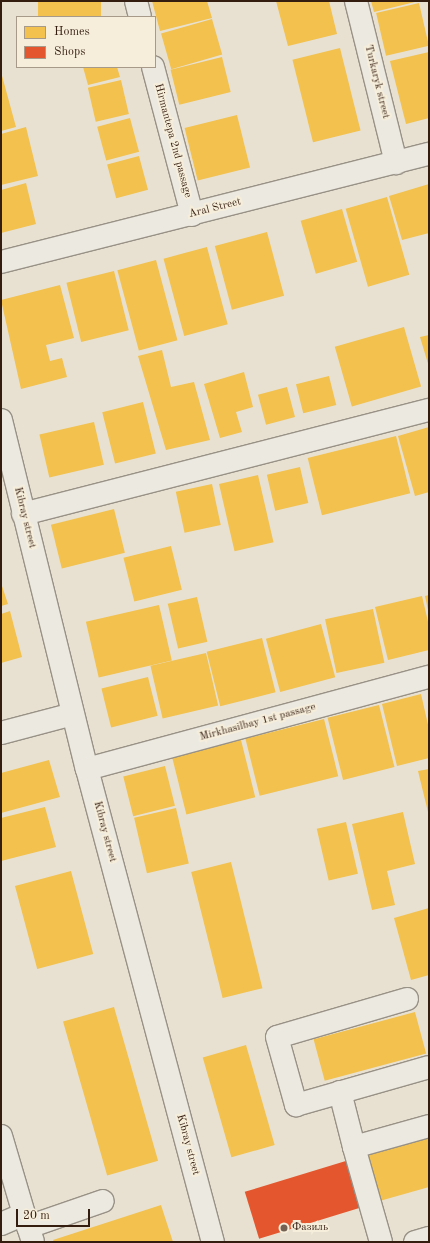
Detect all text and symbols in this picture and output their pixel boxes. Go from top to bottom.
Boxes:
legend [16,16,156,68]
text: Homes [54,26,90,38]
street label: Turkaryk street [360,44,392,120]
text: Shops [54,46,85,58]
street label: Hirmantepa 2nd passage [150,82,194,200]
street label: Aral Street [187,196,243,222]
street label: Kibray street [10,486,38,550]
street label: Mirkhasilbay 1st passage [199,701,317,745]
street label: Kibray street [90,800,118,864]
street label: Kibray street [173,1113,201,1177]
scale bar [18,1201,92,1227]
text: 20 m [23,1210,50,1222]
place label: Фазиль [292,1221,328,1235]
marker: Фазиль [279,1223,289,1233]

